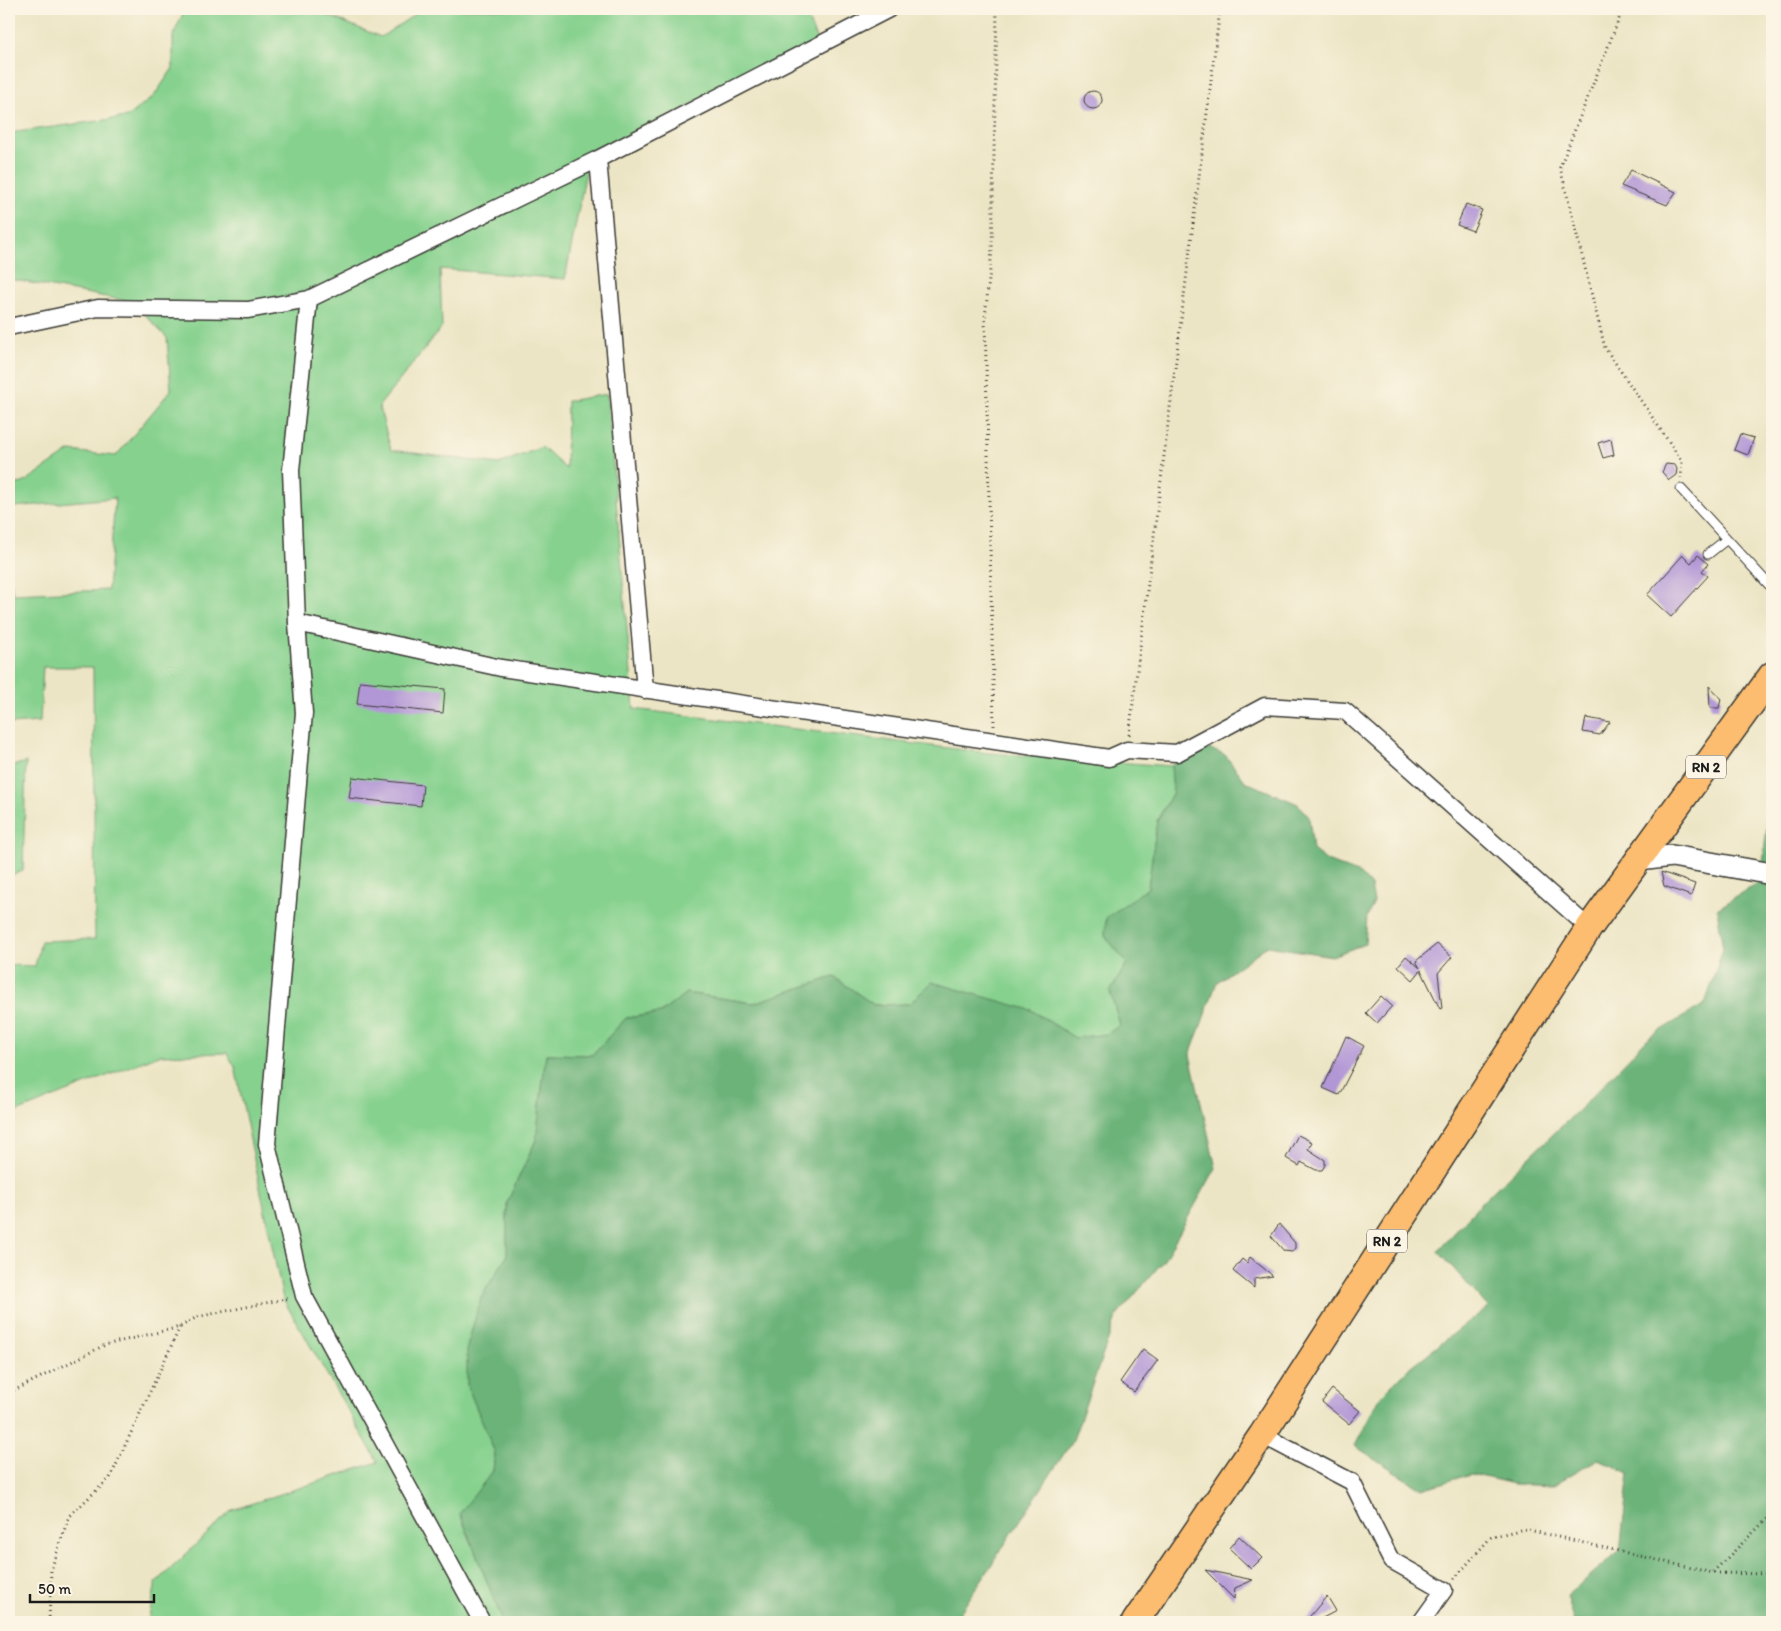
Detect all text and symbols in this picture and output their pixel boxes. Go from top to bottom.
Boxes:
road number: RN 2 [1686,756,1726,779]
road number: RN 2 [1367,1230,1407,1252]
scale bar [30,1571,154,1603]
text: 50 m [38,1580,71,1598]

